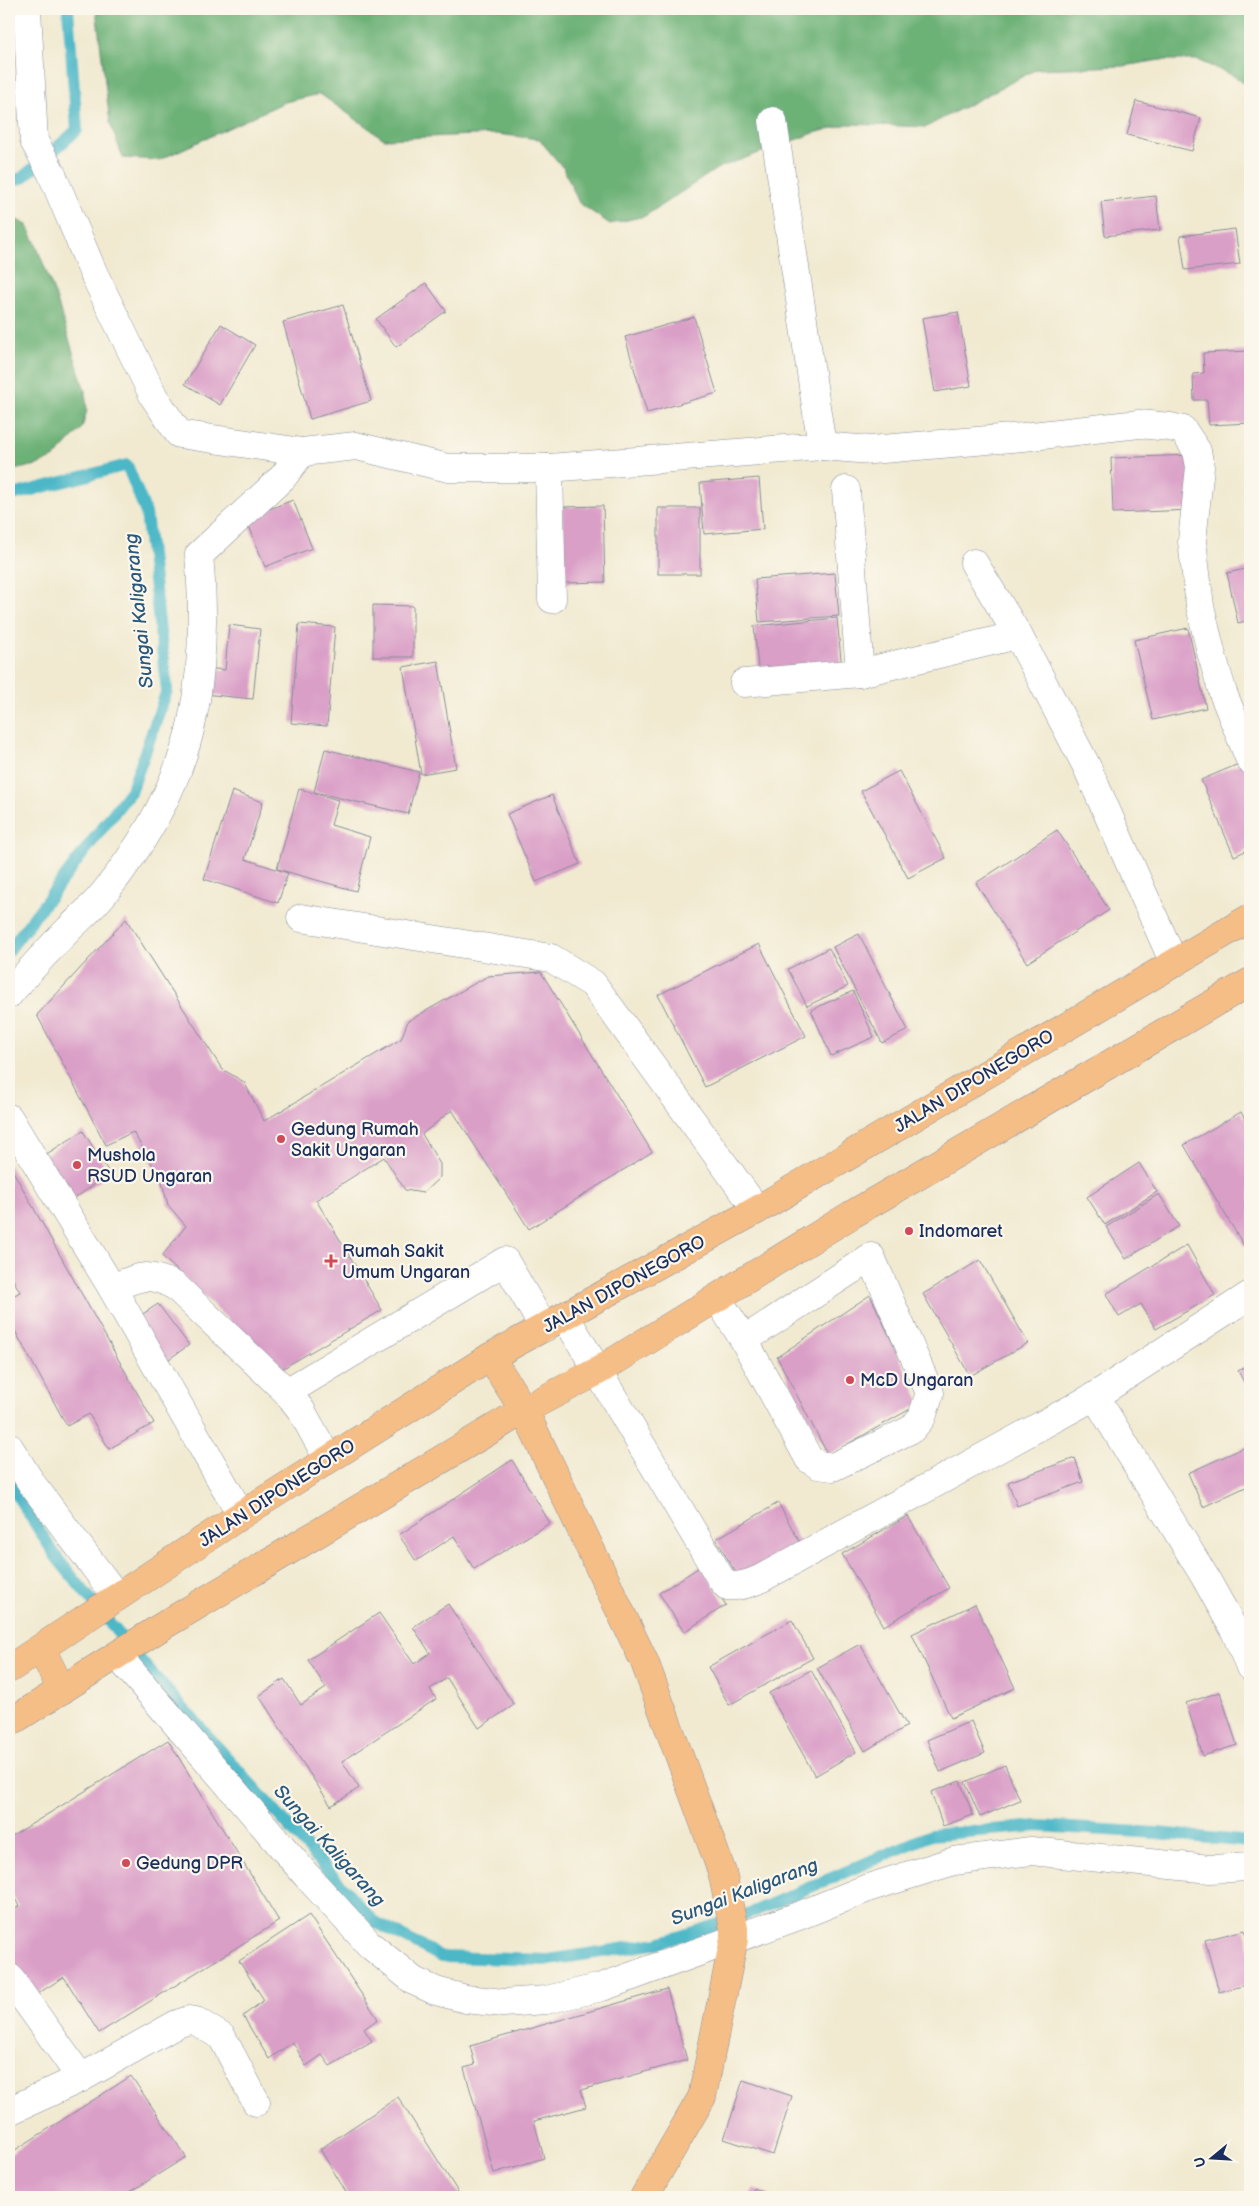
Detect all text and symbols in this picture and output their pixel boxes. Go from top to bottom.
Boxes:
water label: Sungai Kaligarang [120,532,159,690]
street label: JALAN DIPONEGORO [891,1026,1058,1137]
place label: Gedung Rumah Sakit Ungaran [291,1119,419,1161]
marker: Gedung Rumah Sakit Ungaran [275,1133,287,1145]
place label: Mushola RSUD Ungaran [87,1145,212,1187]
marker: Mushola RSUD Ungaran [71,1159,83,1171]
place label: Indomaret [919,1221,1003,1242]
marker: Indomaret [903,1225,915,1237]
street label: JALAN DIPONEGORO [540,1231,709,1338]
place label: Rumah Sakit Umum Ungaran [342,1241,470,1283]
marker: Rumah Sakit Umum Ungaran [324,1254,338,1268]
place label: McD Ungaran [860,1370,974,1391]
marker: McD Ungaran [844,1374,856,1386]
street label: JALAN DIPONEGORO [195,1435,359,1552]
water label: Sungai Kaligarang [268,1780,390,1912]
place label: Gedung DPR [136,1853,243,1874]
water label: Sungai Kaligarang [668,1854,822,1931]
marker: Gedung DPR [120,1857,132,1869]
north arrow [1186,2134,1236,2184]
text: U [1190,2154,1210,2169]

